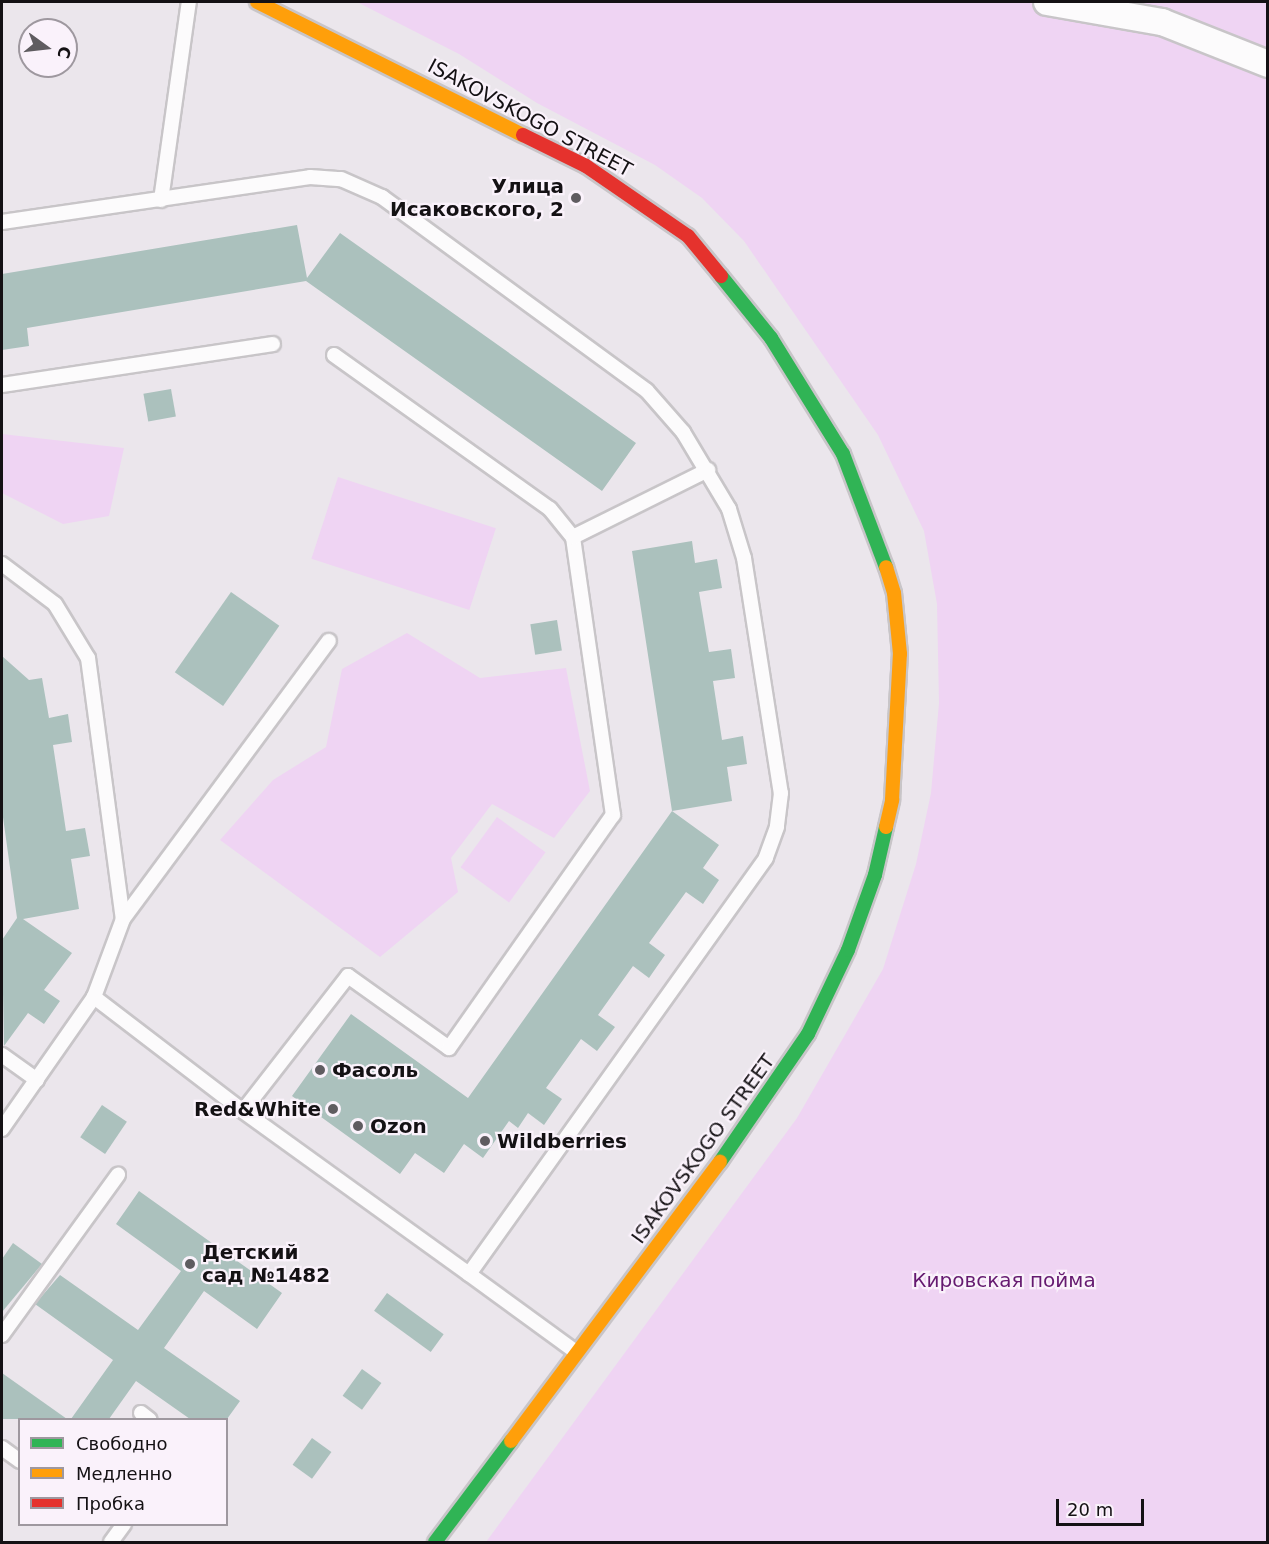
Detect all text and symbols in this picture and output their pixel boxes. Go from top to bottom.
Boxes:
north arrow [18,18,78,78]
text: С [53,44,75,60]
street label: ISAKOVSKOGO STREET [424,54,636,182]
place label: Улица Исаковского, 2 [390,174,564,221]
marker: Улица Исаковского, 2 [569,191,583,205]
street label: ISAKOVSKOGO STREET [626,1050,780,1248]
place label: Фасоль [332,1058,418,1082]
marker: Фасоль [313,1063,327,1077]
place label: Red&White [194,1097,321,1121]
marker: Red&White [326,1102,340,1116]
place label: Ozon [370,1114,427,1138]
marker: Ozon [351,1119,365,1133]
place label: Wildberries [497,1129,627,1153]
marker: Wildberries [478,1134,492,1148]
place label: Детский сад №1482 [202,1240,330,1287]
marker: Детский сад №1482 [183,1257,197,1271]
park label: Кировская пойма [912,1268,1096,1292]
legend [18,1418,228,1526]
text: Свободно [76,1433,168,1454]
text: Медленно [76,1463,172,1484]
scale bar [1059,1487,1148,1525]
text: Пробка [76,1493,145,1514]
text: 20 m [1067,1499,1113,1520]

